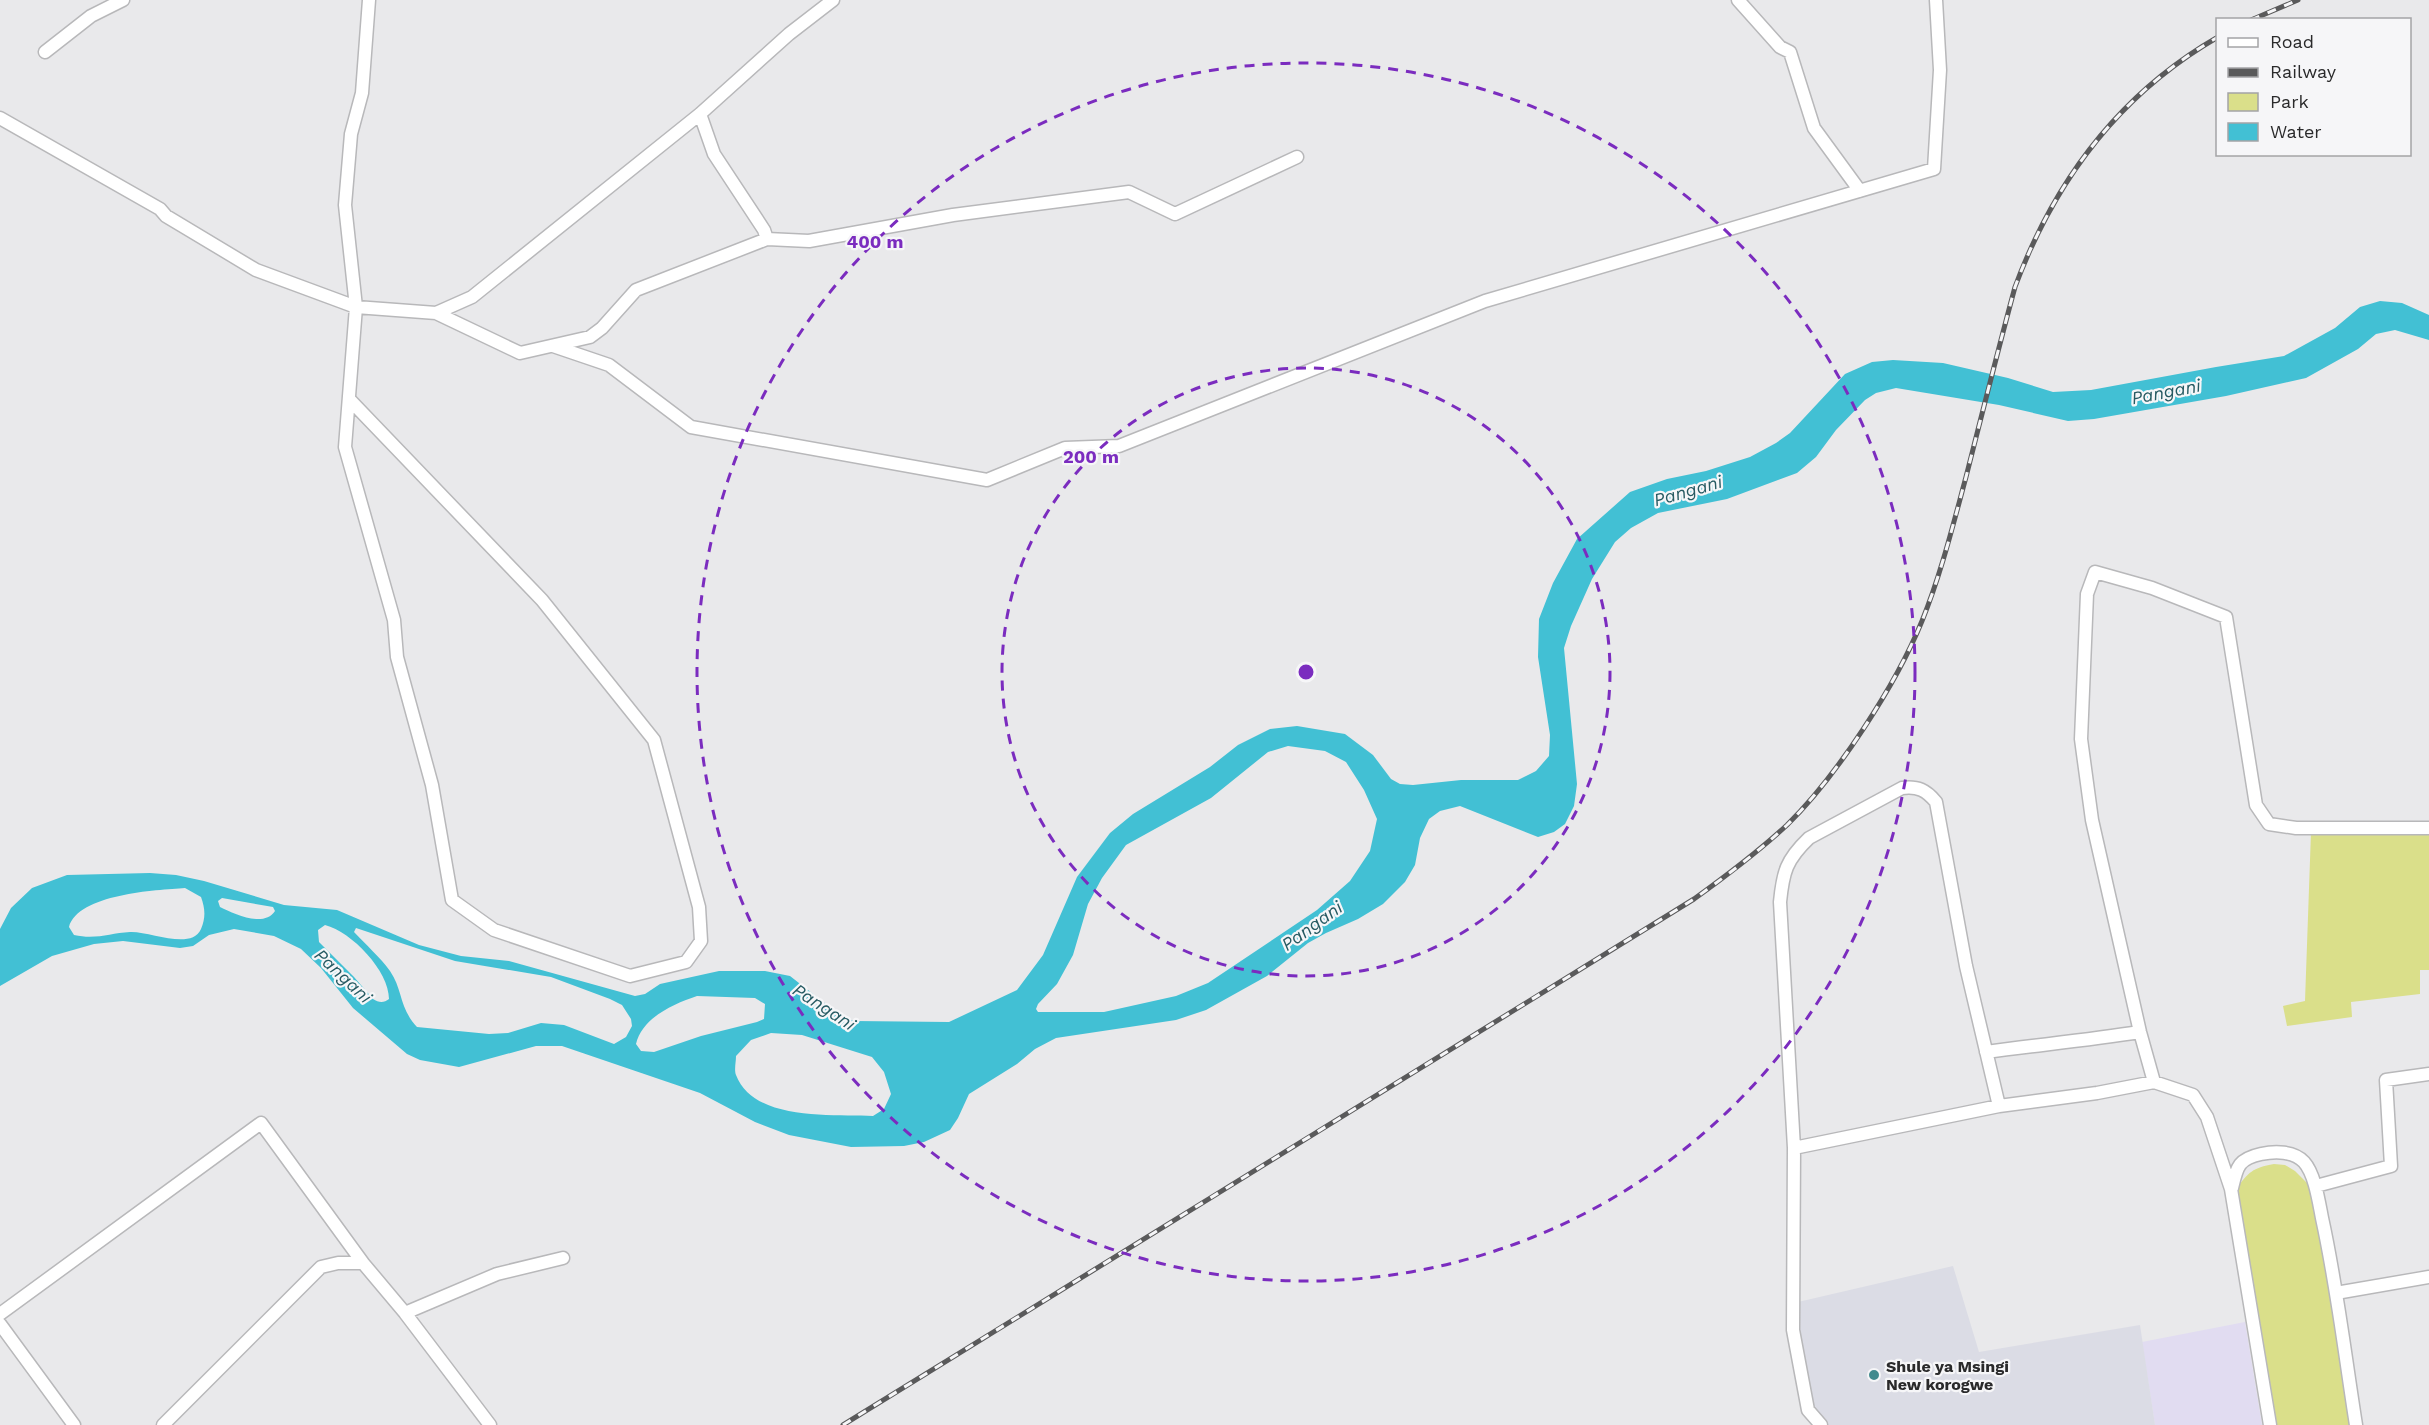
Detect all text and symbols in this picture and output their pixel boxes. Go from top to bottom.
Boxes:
legend [2216,18,2411,156]
text: Road [2270,31,2314,52]
text: Railway [2270,61,2337,82]
text: Park [2270,91,2309,112]
text: Water [2270,121,2322,142]
text: 400 m [847,231,903,252]
water label: Pangani [2129,374,2204,409]
text: 200 m [1063,446,1119,467]
water label: Pangani [1651,470,1726,510]
centre of rings [1296,662,1316,682]
water label: Pangani [1277,896,1347,955]
water label: Pangani [310,944,377,1008]
water label: Pangani [789,979,861,1035]
place label: Shule ya Msingi New korogwe [1886,1357,2009,1394]
marker: Shule ya Msingi New korogwe [1867,1368,1881,1382]

